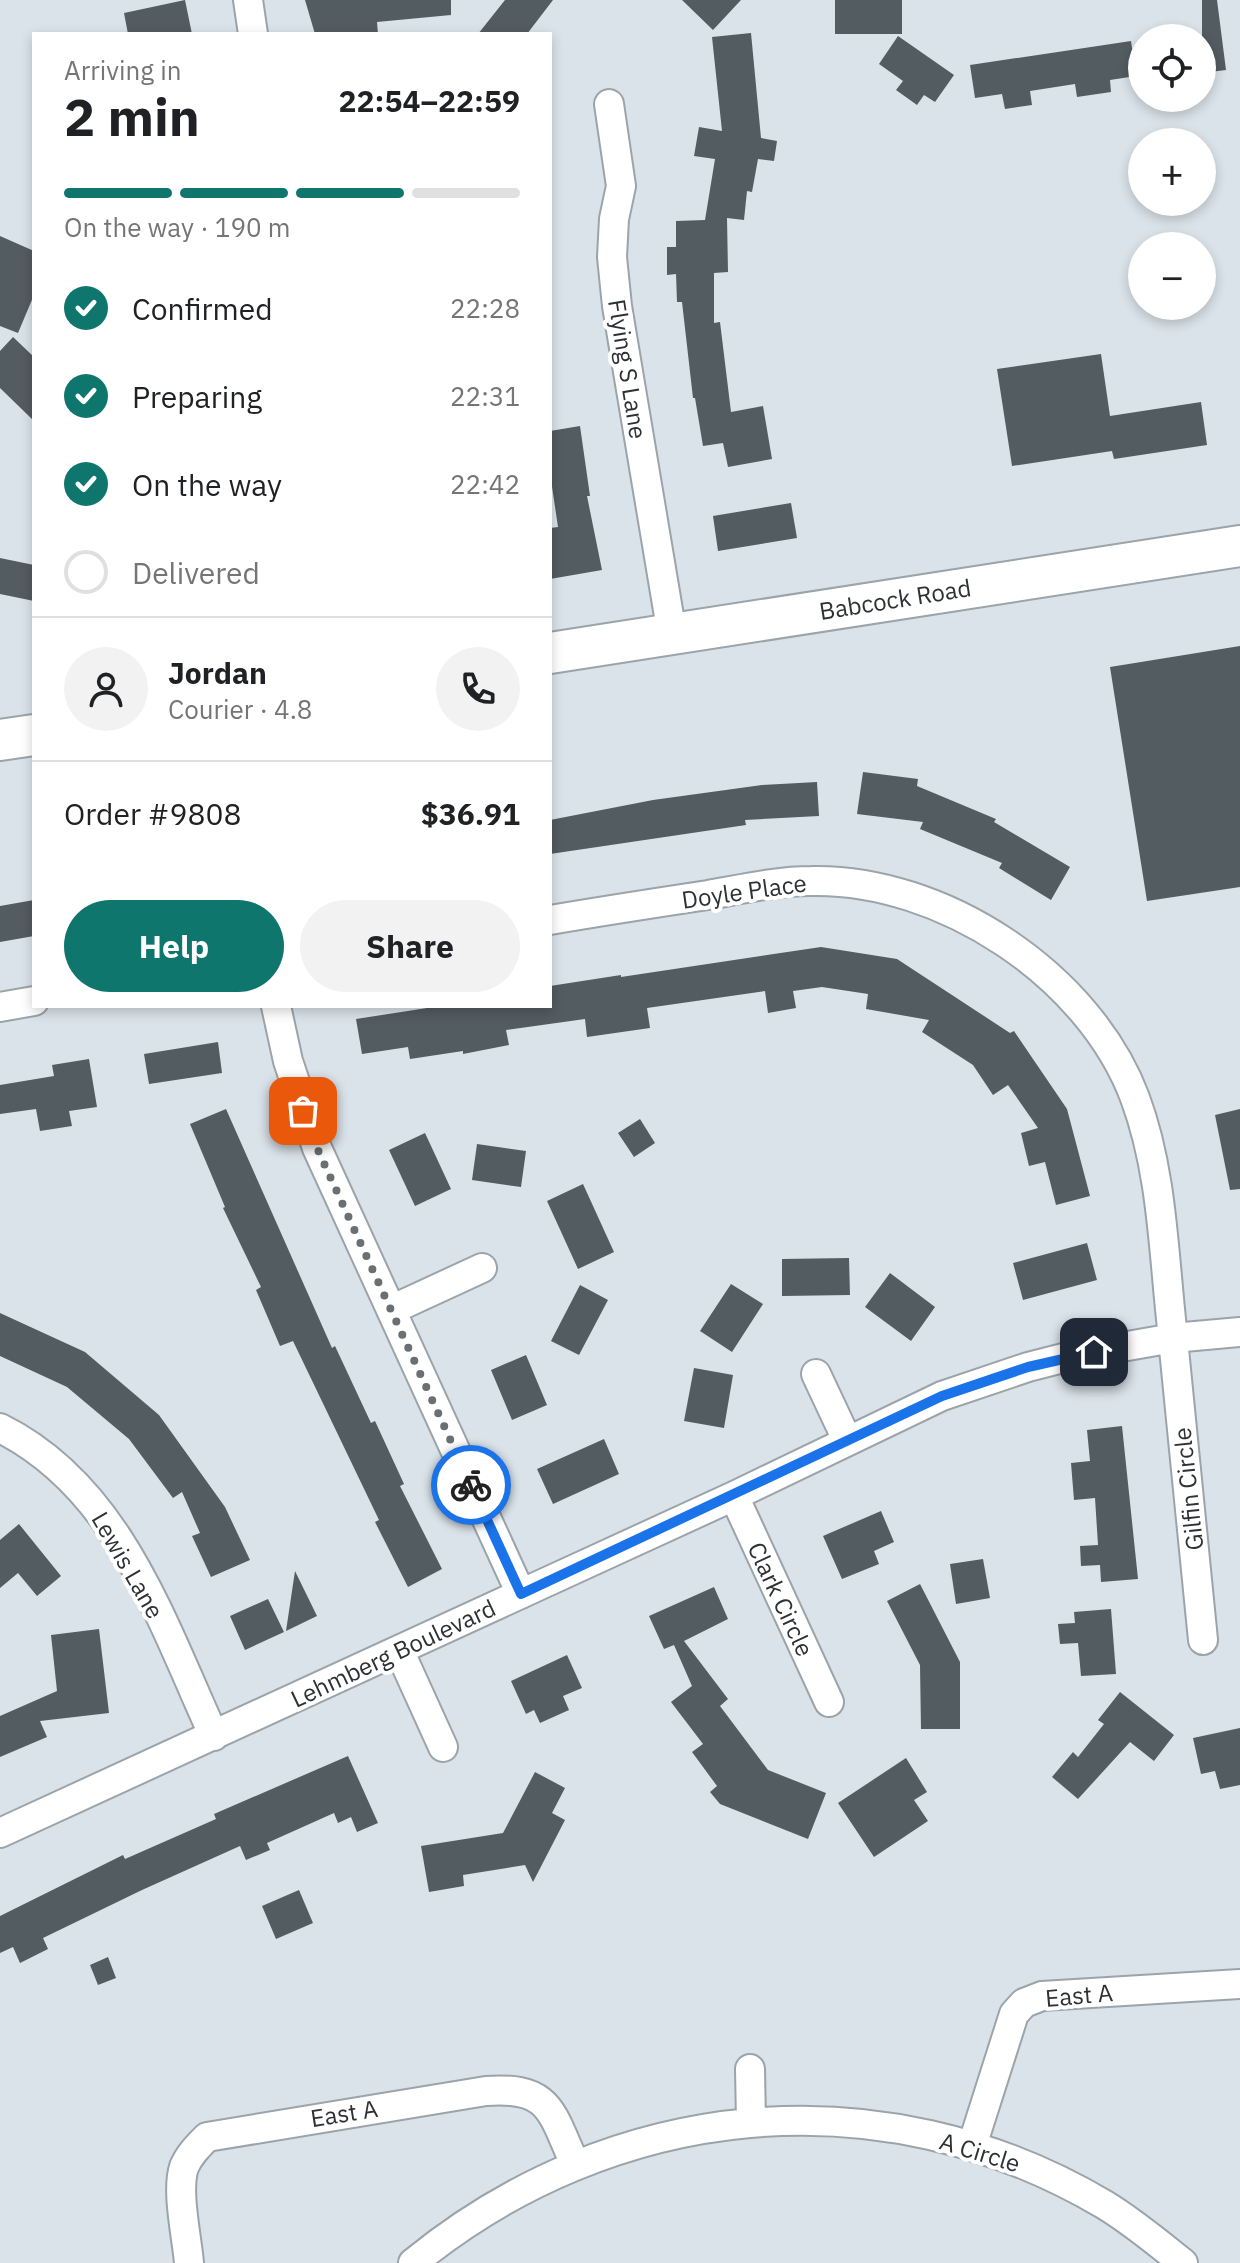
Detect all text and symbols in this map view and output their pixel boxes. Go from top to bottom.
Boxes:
map controls [1128,24,1216,320]
button: locate [1128,24,1216,112]
text: Arriving in [64,53,181,87]
text: 22:54–22:59 [339,81,520,120]
text: 2 min [64,83,200,150]
button: + [1128,128,1216,216]
text: On the way · 190 m [64,210,290,244]
button: − [1128,232,1216,320]
icon: check [64,286,108,330]
text: Confirmed [132,289,273,328]
text: 22:28 [450,291,520,325]
street label: Flying S Lane [601,297,655,441]
icon: check [64,374,108,418]
text: Preparing [132,377,262,416]
text: 22:31 [450,379,520,413]
icon: check [64,462,108,506]
text: On the way [132,465,282,504]
text: 22:42 [450,467,520,501]
text: Delivered [132,553,260,592]
street label: Babcock Road [817,571,973,627]
button: person [64,647,148,731]
button: phone [436,647,520,731]
text: Jordan [168,653,267,692]
text: Courier · 4.8 [168,692,312,726]
text: Order #9808 [64,794,241,833]
text: $36.91 [421,794,520,833]
street label: Doyle Place [680,866,808,916]
button: Help [64,900,284,992]
button: Share [300,900,520,992]
pin [269,1077,337,1145]
icon: bag [281,1089,325,1133]
pin [1060,1318,1128,1386]
icon: home [1072,1330,1116,1374]
street label: Gilfin Circle [1166,1426,1210,1552]
courier [431,1445,511,1525]
icon: bike [449,1463,493,1507]
street label: Lewis Lane [85,1506,171,1624]
street label: Clark Circle [741,1537,821,1661]
street label: Lehmberg Boulevard [285,1591,501,1715]
street label: East A [1044,1976,1114,2014]
street label: East A [308,2092,380,2134]
street label: A Circle [936,2125,1024,2179]

